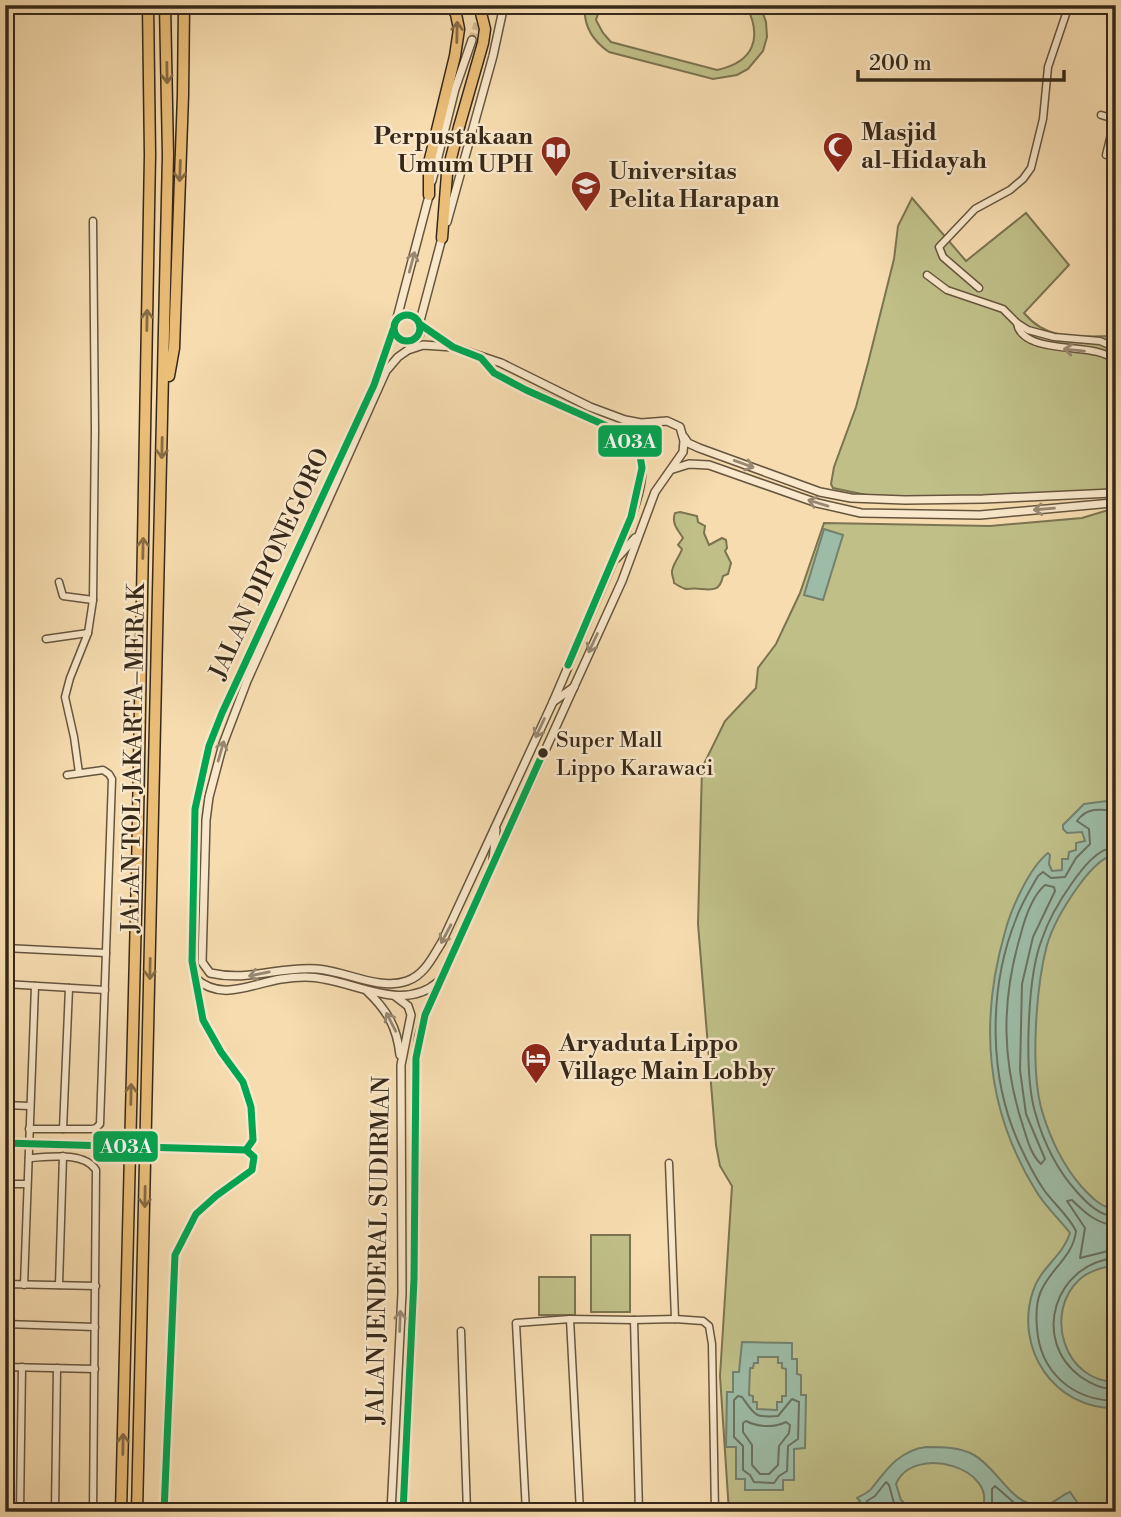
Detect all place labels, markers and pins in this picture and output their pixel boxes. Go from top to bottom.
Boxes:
place label: Masjid al-Hidayah [861,118,987,176]
place label: Perpustakaan Umum UPH [374,122,533,180]
mosque icon: Masjid al-Hidayah [821,130,855,174]
library icon: Perpustakaan Umum UPH [539,134,573,178]
place label: Universitas Pelita Harapan [609,157,780,215]
school or university icon: Universitas Pelita Harapan [569,169,603,213]
place label: Super Mall Lippo Karawaci [556,727,713,782]
marker: Super Mall Lippo Karawaci [536,746,550,760]
place label: Aryaduta Lippo Village Main Lobby [558,1029,776,1087]
hotel icon: Aryaduta Lippo Village Main Lobby [519,1041,553,1085]

